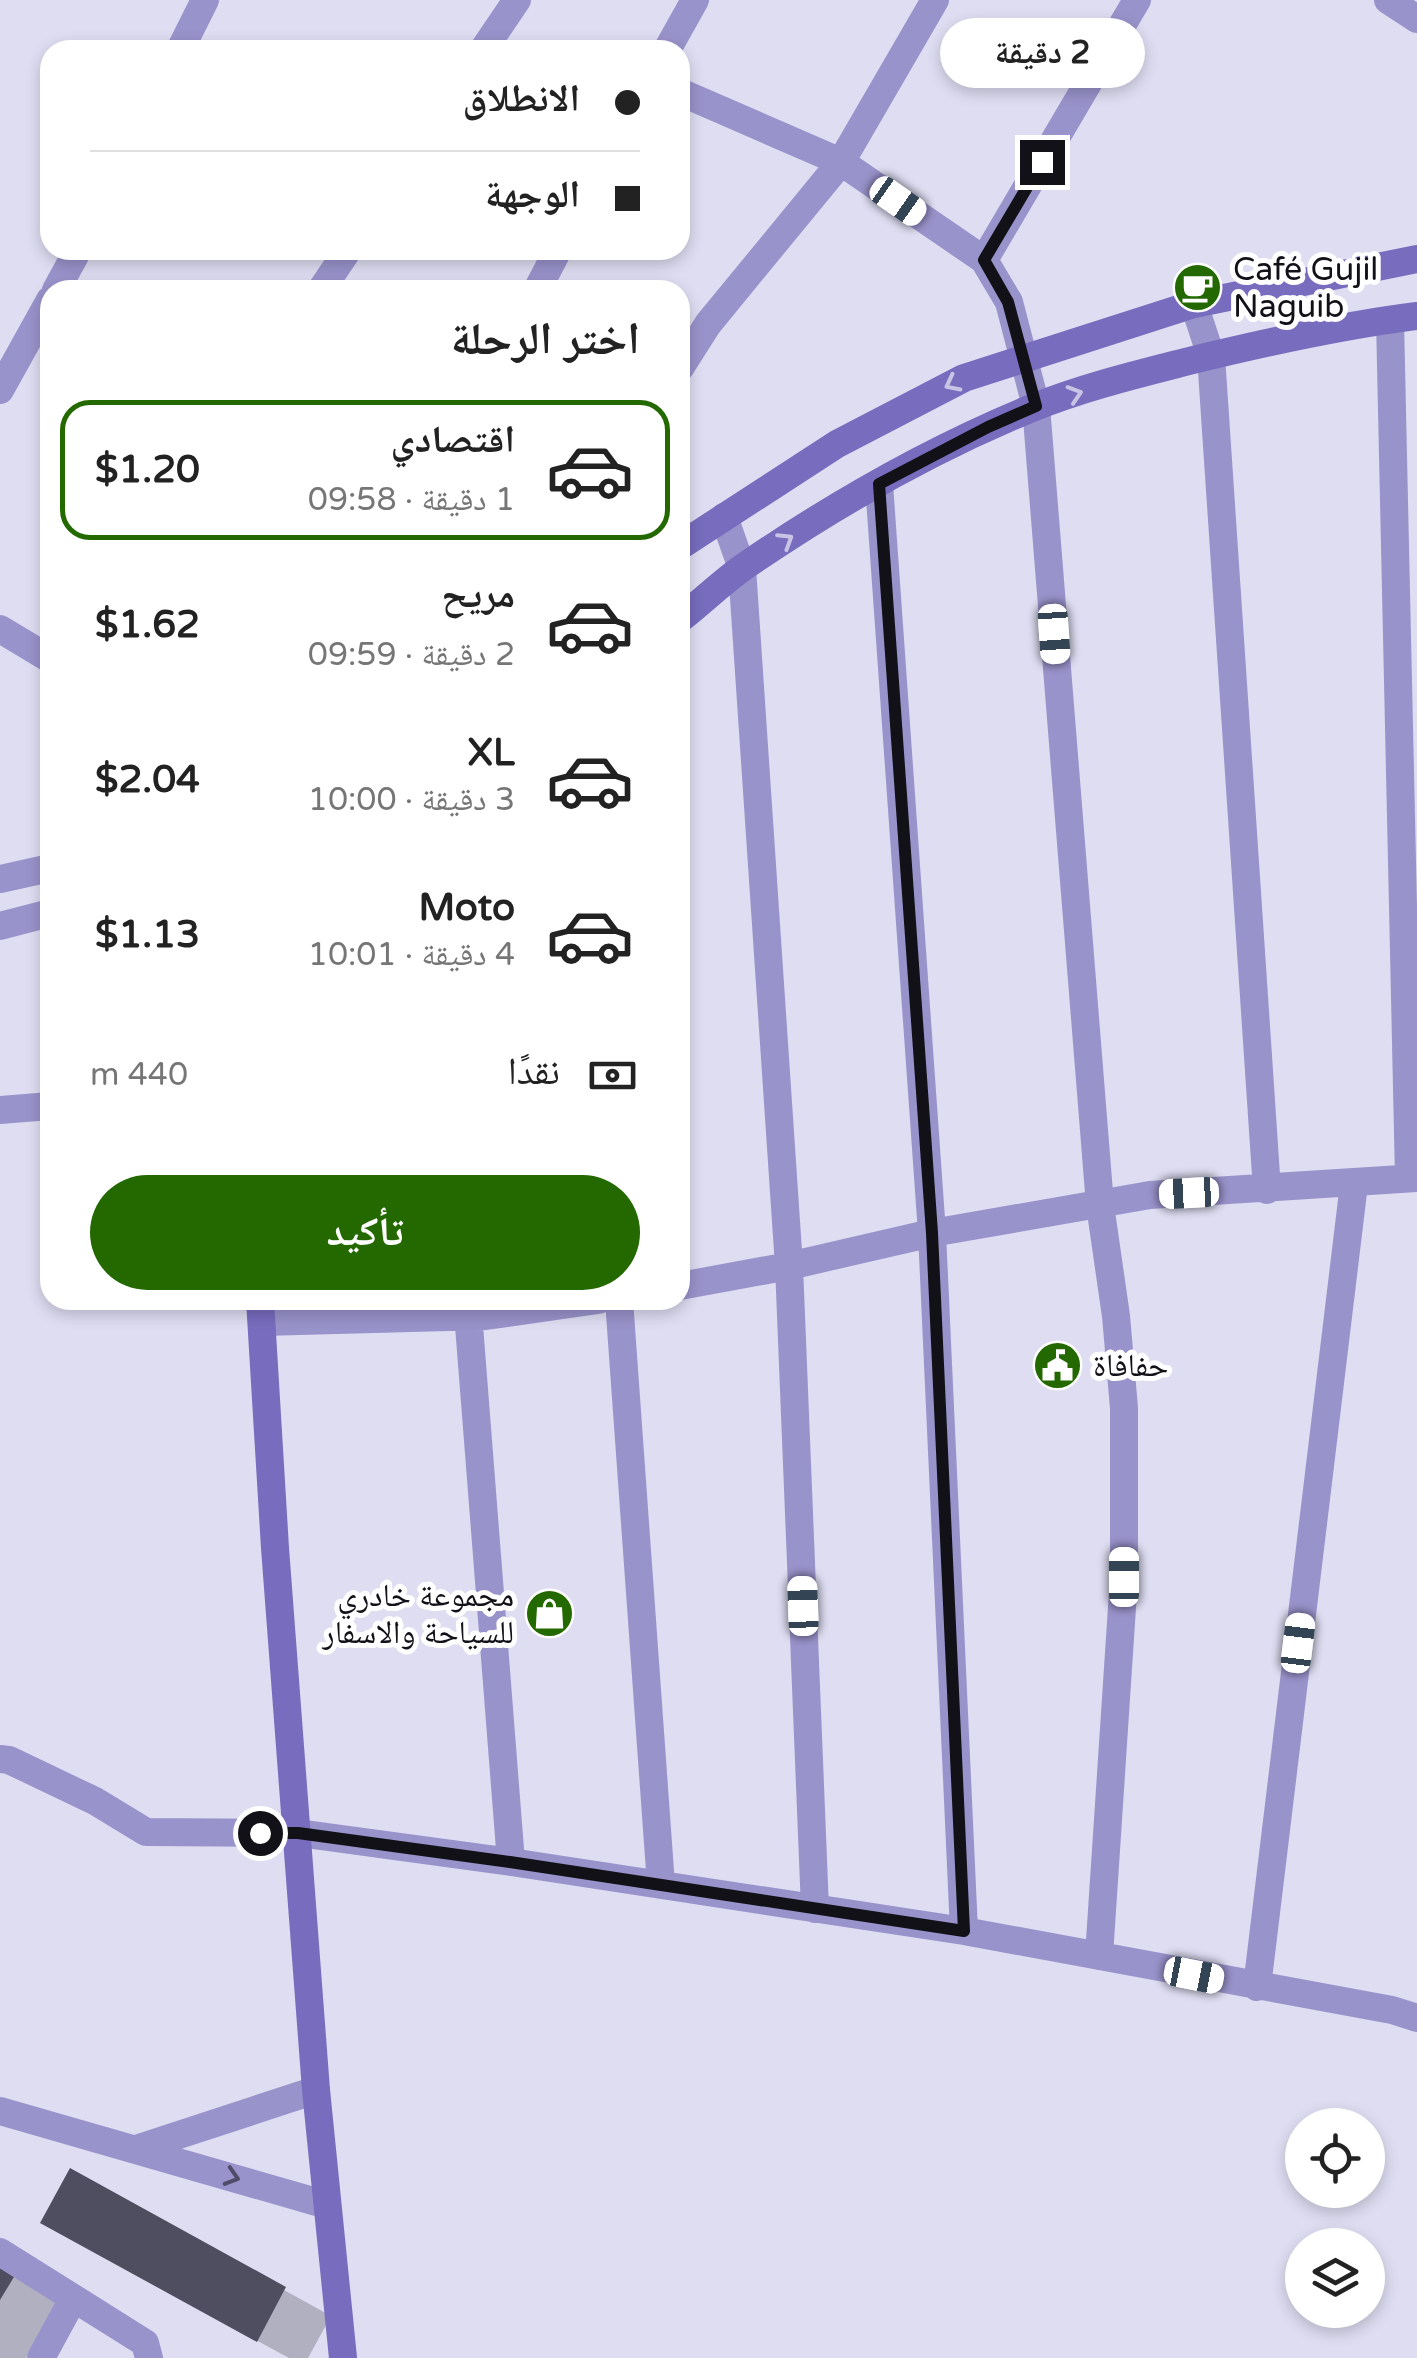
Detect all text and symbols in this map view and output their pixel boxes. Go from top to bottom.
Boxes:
callout: 2 دقيقة [940,17,1144,87]
text: 2 دقيقة [995,34,1090,72]
text: الانطلاق [462,76,580,122]
route end [1020,140,1065,185]
text: الوجهة [485,172,580,218]
car [865,172,931,230]
place label: Café Gujil Naguib [1233,251,1378,326]
cafe icon: Café Gujil Naguib [1172,261,1224,313]
text: اختر الرحلة [451,313,640,367]
one-way arrow [945,372,963,391]
one-way arrow [1066,385,1083,405]
text: اقتصادي [391,417,515,463]
icon: car [545,425,635,515]
text: $1.20 [95,447,200,493]
text: 1 دقيقة · 09:58 [308,481,515,519]
one-way arrow [775,534,793,553]
text: مريح [441,572,515,618]
icon: car [545,580,635,670]
text: $1.62 [95,602,200,648]
car [1037,603,1071,665]
text: 2 دقيقة · 09:59 [308,636,515,674]
text: XL [468,730,515,776]
icon: car [545,735,635,825]
text: $2.04 [95,757,200,803]
text: 3 دقيقة · 10:00 [308,781,515,819]
text: Moto [419,885,515,931]
icon: car [545,890,635,980]
text: $1.13 [95,912,200,958]
text: 4 دقيقة · 10:01 [308,936,515,974]
icon: cash [585,1048,640,1103]
text: نقدًا [508,1049,560,1095]
text: 440 m [90,1056,188,1094]
button: تأكيد [90,1175,640,1290]
car [1158,1176,1220,1210]
public building icon: حفافاة [1032,1339,1084,1391]
place label: حفافاة [1093,1347,1168,1385]
car [1109,1547,1139,1607]
car [787,1575,819,1637]
place label: مجموعة خادري للسياحة والاسفار [321,1577,514,1652]
shop icon: مجموعة خادري للسياحة والاسفار [523,1587,575,1639]
car [1279,1611,1317,1675]
route start [238,1811,283,1856]
car [1162,1955,1226,1995]
map controls [1285,2108,1385,2328]
button: locate [1285,2108,1385,2208]
one-way arrow [223,2165,240,2186]
button: layers [1285,2228,1385,2328]

